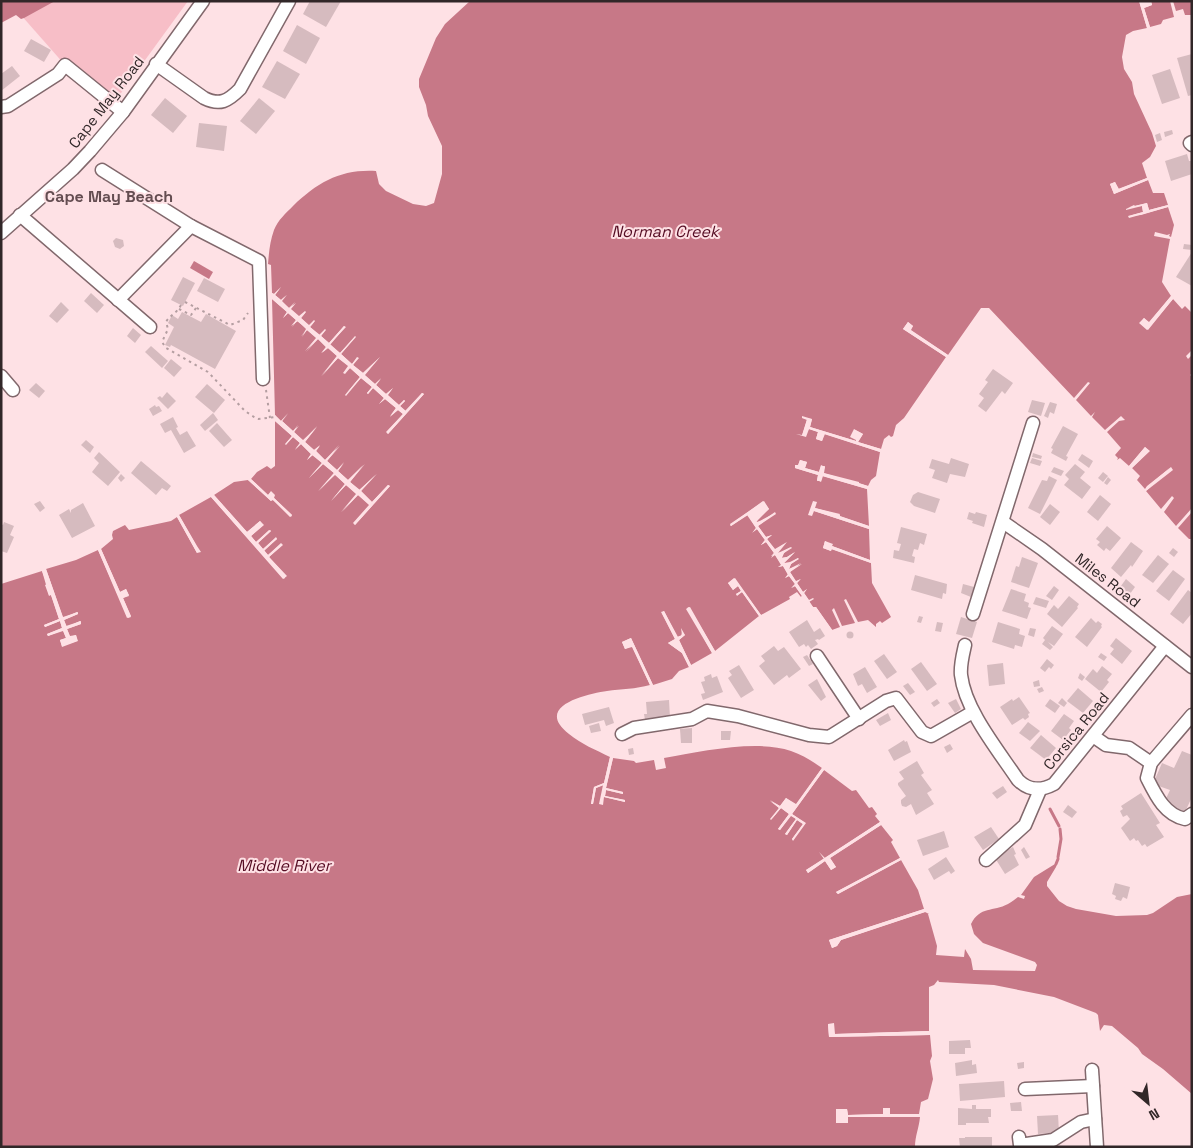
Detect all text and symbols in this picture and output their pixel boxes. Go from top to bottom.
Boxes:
street label: Cape May Road [64,52,148,152]
district label: Cape May Beach [45,186,173,207]
water label: Norman Creek [612,221,721,242]
street label: Miles Road [1071,549,1145,611]
street label: Corsica Road [1039,688,1113,774]
water label: Middle River [237,855,333,876]
north arrow [1123,1078,1173,1128]
text: N [1146,1104,1162,1125]

